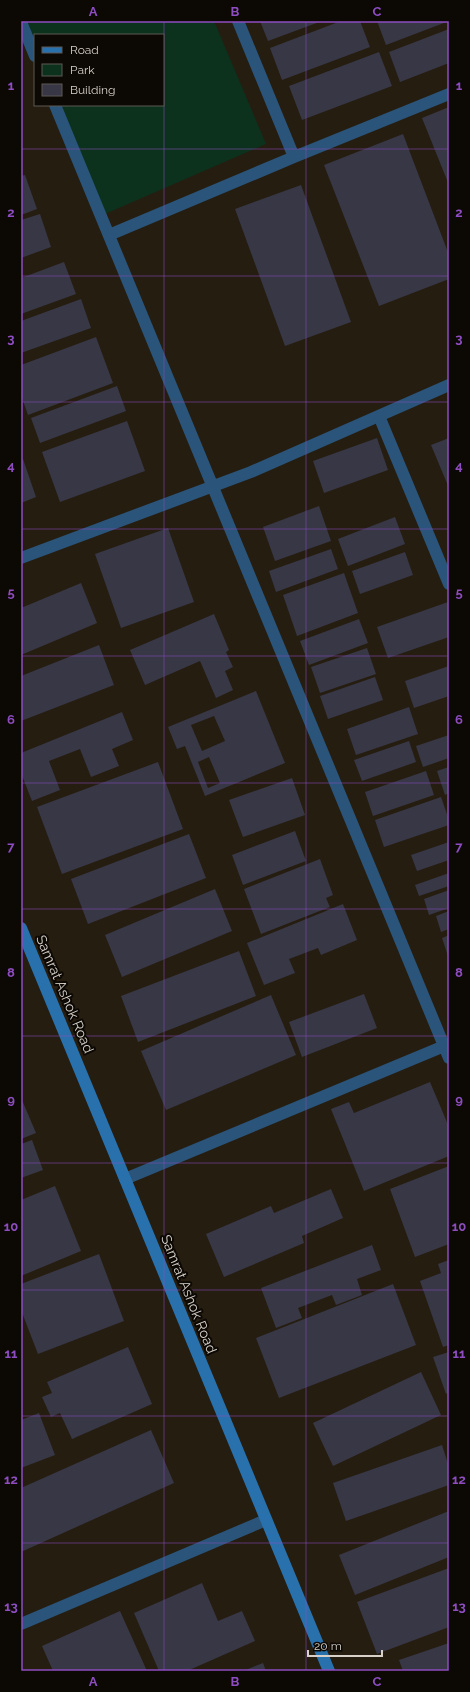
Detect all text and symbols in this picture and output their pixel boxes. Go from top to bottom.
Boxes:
text: A [89,4,98,19]
text: B [231,4,240,19]
text: C [373,4,382,19]
legend [34,34,164,106]
text: Road [70,43,99,57]
text: Park [70,63,95,77]
text: 1 [8,78,15,93]
text: 1 [456,78,463,93]
text: Building [70,83,116,97]
text: 2 [7,205,15,220]
text: 2 [455,205,463,220]
text: 3 [7,331,15,346]
text: 3 [455,331,463,346]
text: 4 [7,458,15,473]
text: 4 [455,458,463,473]
text: 5 [7,585,15,600]
text: 5 [455,585,463,600]
text: 6 [7,712,15,727]
text: 6 [455,712,463,727]
text: 7 [7,839,15,854]
text: 7 [455,839,463,854]
street label: Samrat Ashok Road [33,933,97,1055]
text: 8 [7,965,15,980]
text: 8 [455,965,463,980]
text: 9 [7,1092,15,1107]
text: 9 [455,1092,463,1107]
text: 10 [4,1219,18,1234]
text: 10 [452,1219,466,1234]
street label: Samrat Ashok Road [158,1232,220,1356]
text: 11 [5,1346,18,1361]
text: 11 [453,1346,466,1361]
text: 12 [4,1472,18,1487]
text: 12 [452,1472,466,1487]
text: 13 [4,1599,18,1614]
text: 13 [452,1599,466,1614]
scale bar [308,1632,382,1658]
text: 20 m [314,1639,342,1653]
text: A [89,1674,98,1689]
text: B [231,1674,240,1689]
text: C [373,1674,382,1689]

